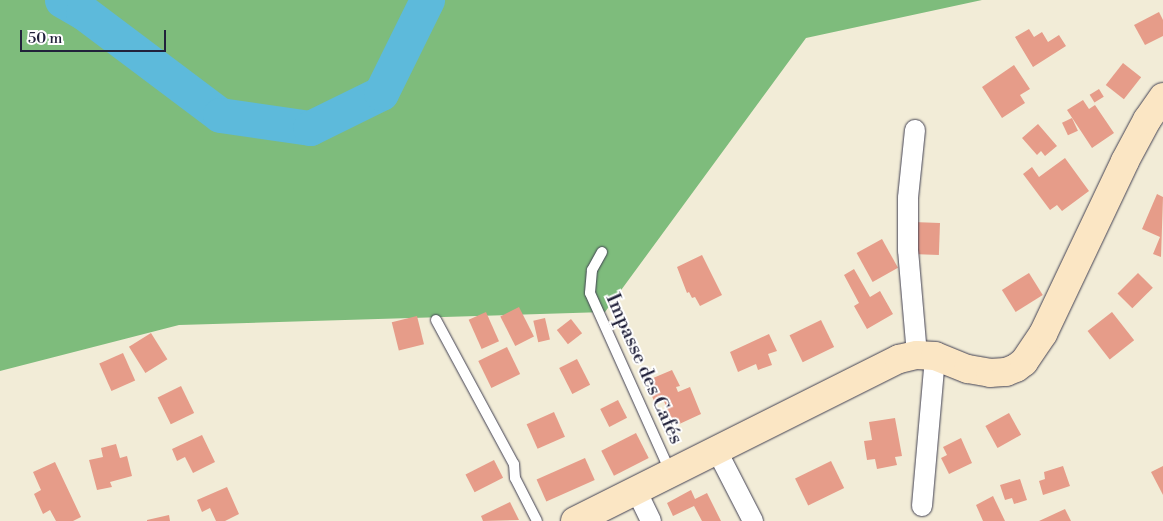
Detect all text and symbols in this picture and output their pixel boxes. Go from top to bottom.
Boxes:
scale bar [22,20,169,52]
text: 50 m [28,29,62,48]
street label: Impasse des Cafés [600,290,688,448]

